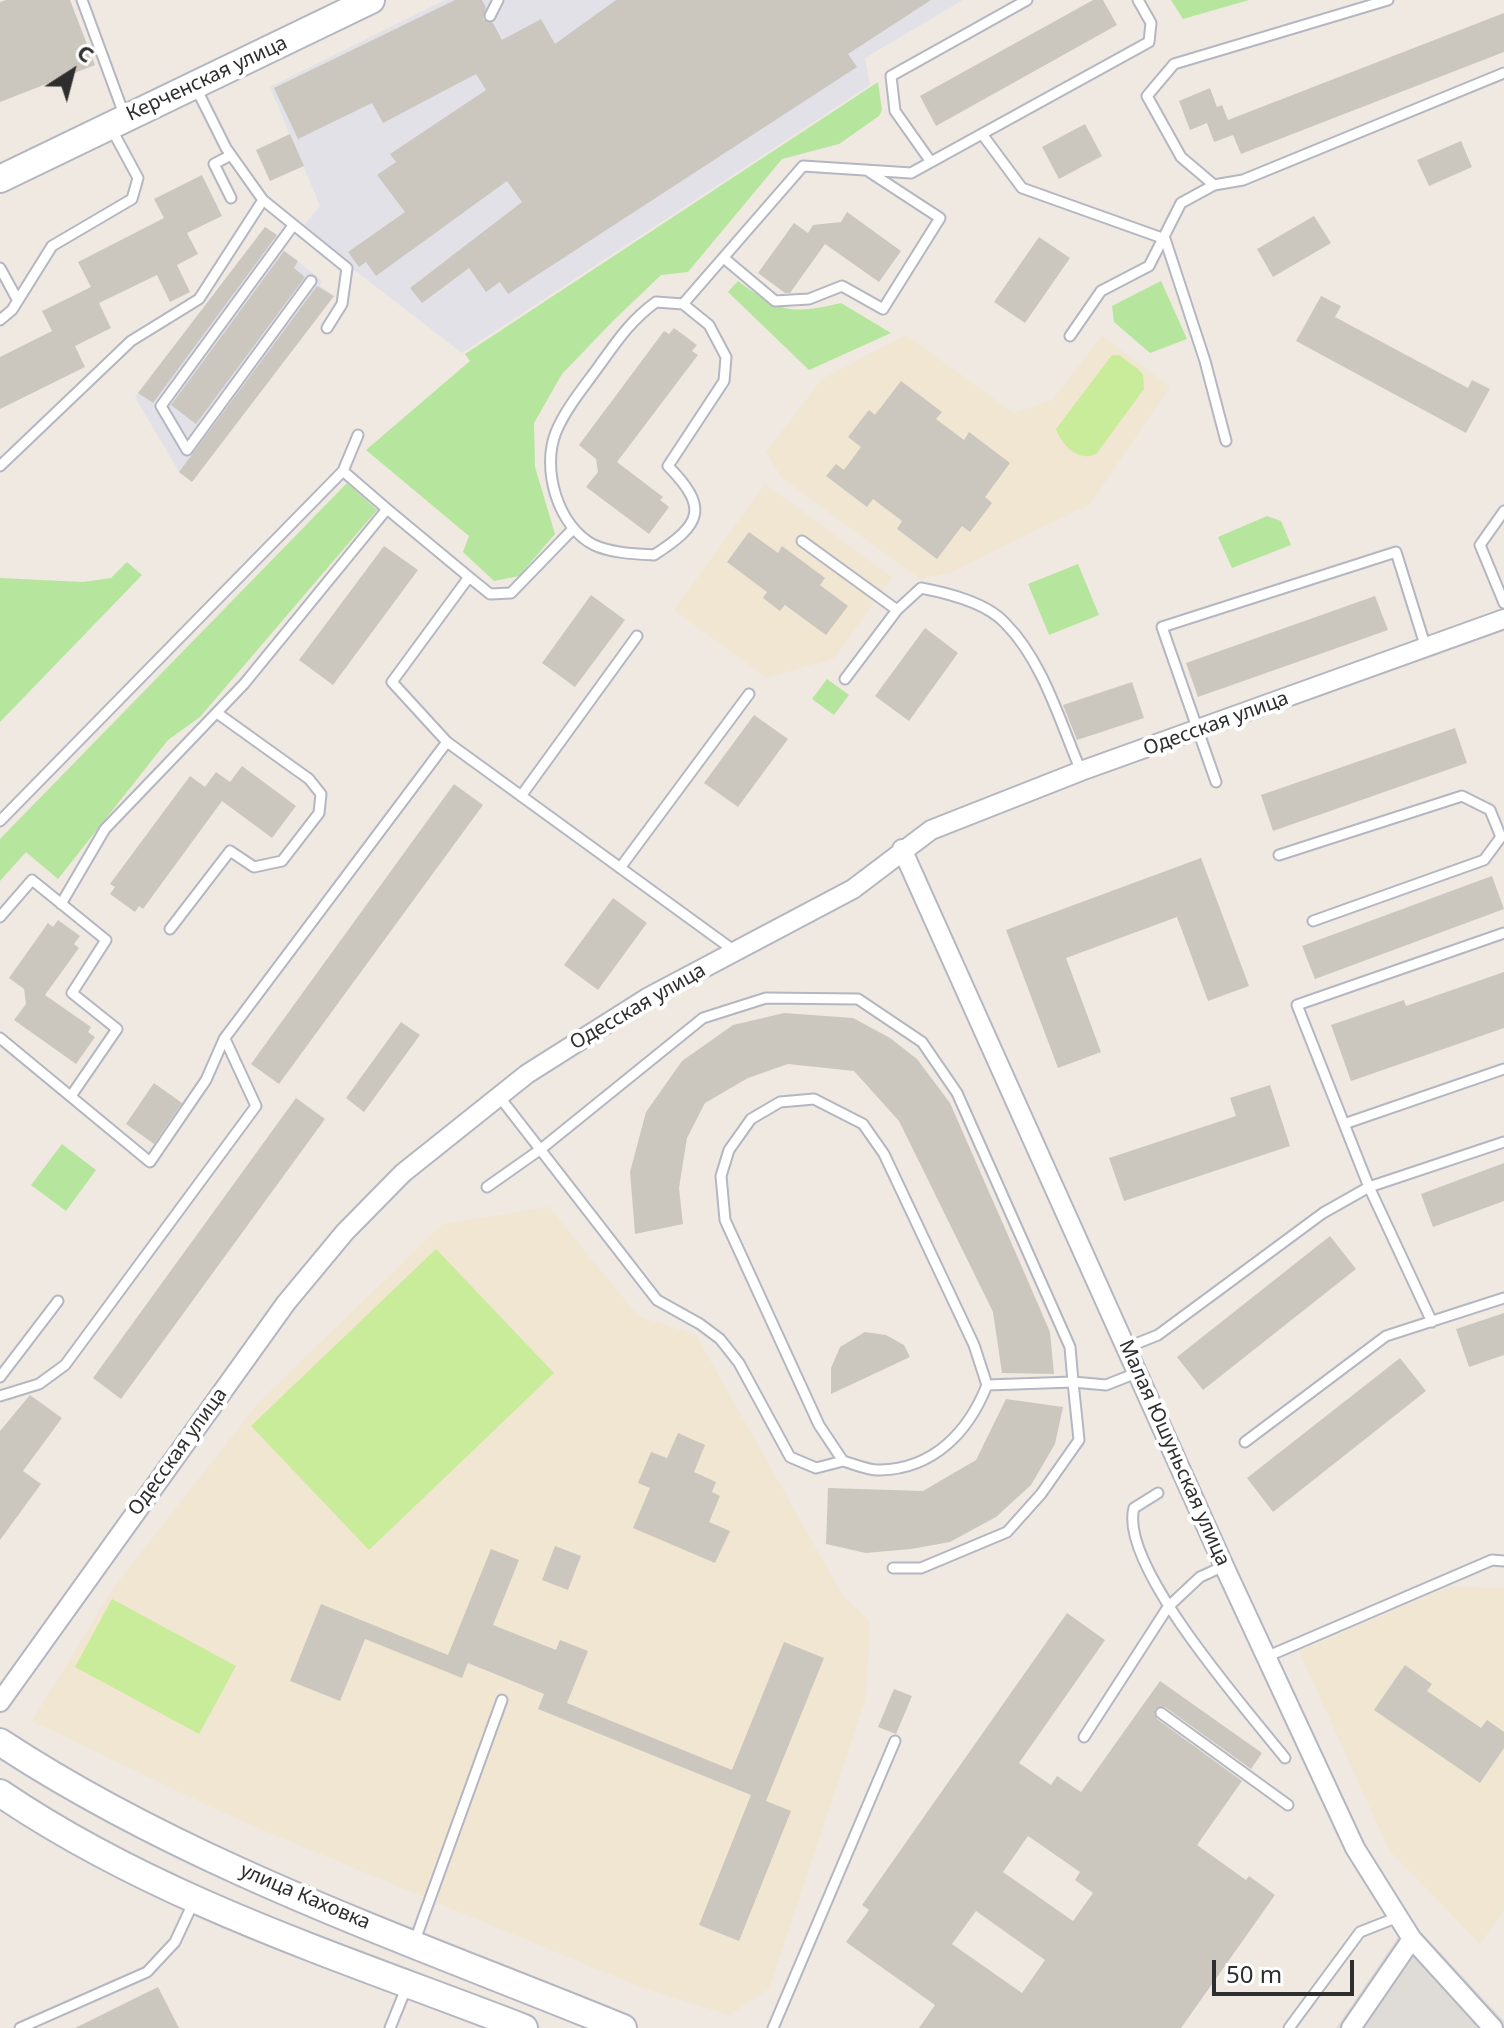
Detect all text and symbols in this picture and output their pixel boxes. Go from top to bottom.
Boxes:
street label: Керченская улица [123,31,291,127]
north arrow [32,32,112,112]
text: С [72,36,101,69]
street label: Одесская улица [1140,687,1292,761]
street label: Одесская улица [566,958,710,1056]
street label: Малая Юшуньская улица [1113,1336,1235,1570]
street label: Одесская улица [123,1383,233,1521]
street label: улица Каховка [236,1859,374,1935]
scale bar [1216,1944,1358,1994]
text: 50 m [1226,1957,1282,1990]

